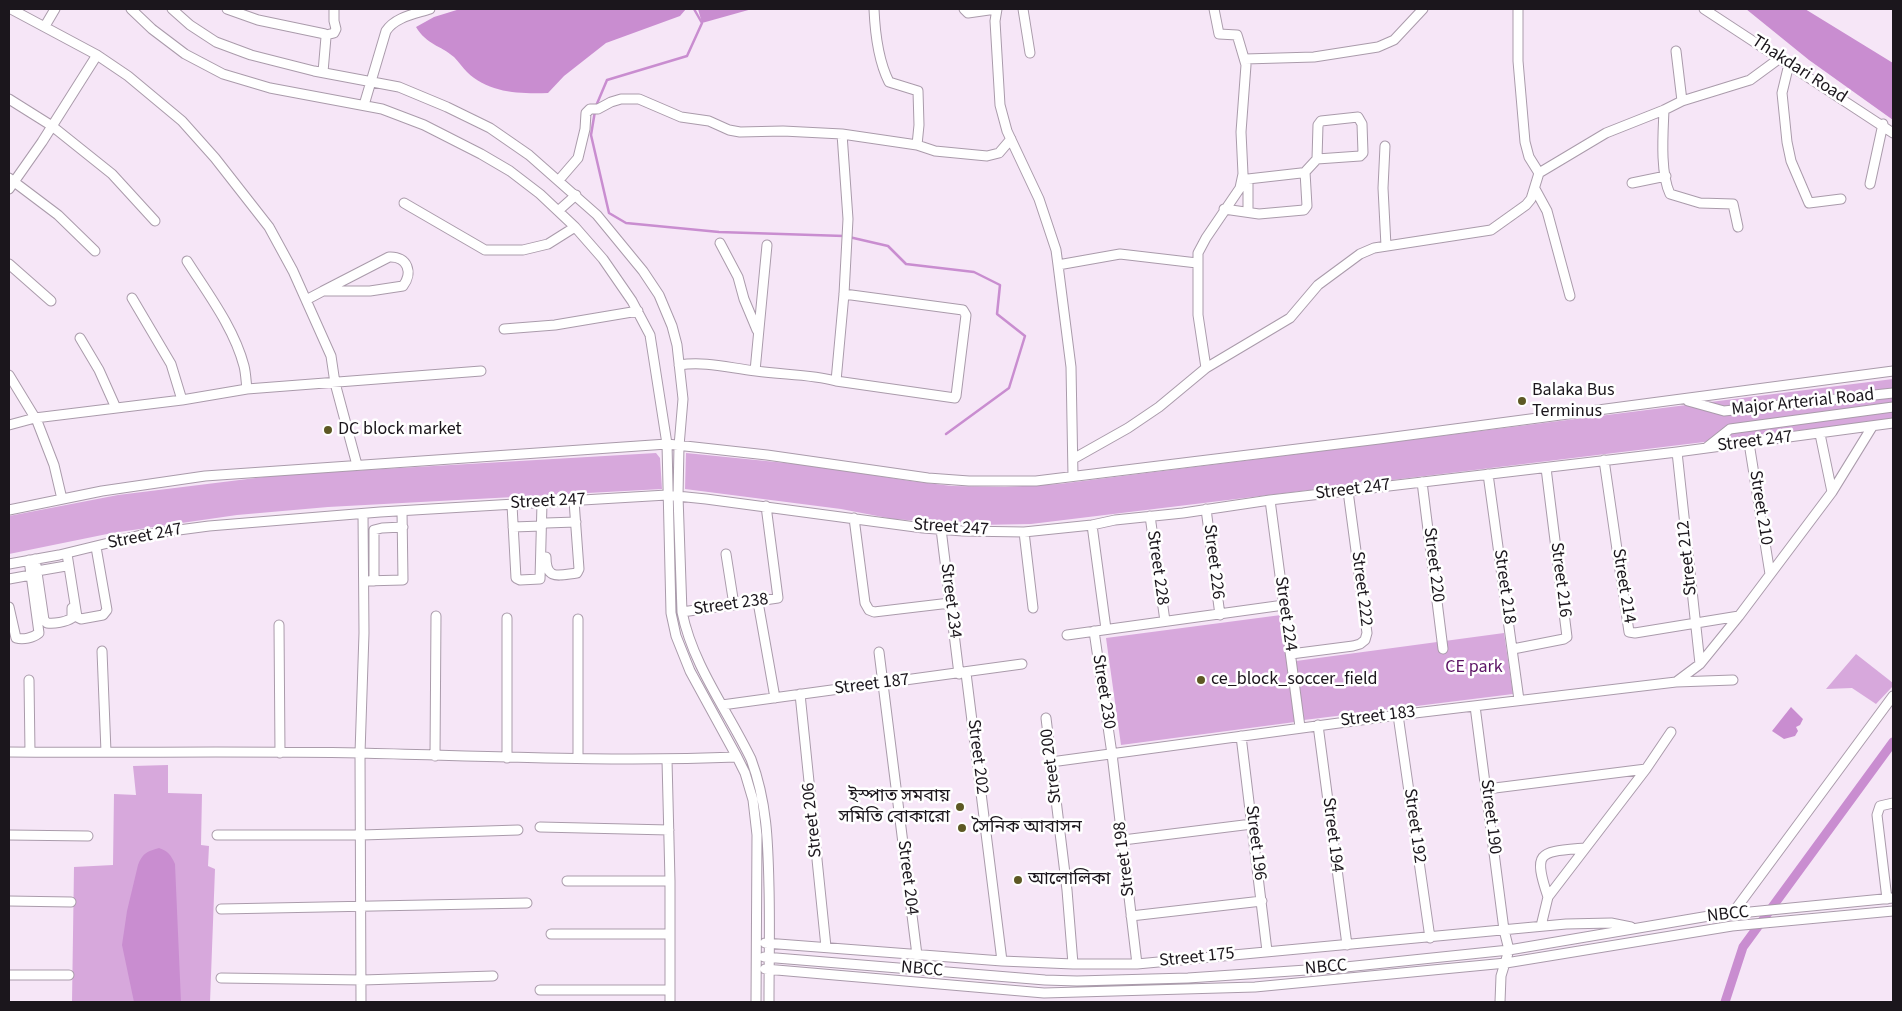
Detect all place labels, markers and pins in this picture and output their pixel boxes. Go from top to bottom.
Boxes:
place label: Balaka Bus Terminus [1532,380,1615,422]
marker: Balaka Bus Terminus [1516,395,1528,407]
place label: DC block market [338,419,462,441]
marker: DC block market [322,424,334,436]
place label: ce_block_soccer_field [1211,669,1377,691]
marker: ce_block_soccer_field [1195,674,1207,686]
place label: ইস্পাত সমবায় সমিতি বোকারো [839,786,950,829]
marker: ইস্পাত সমবায় সমিতি বোকারো [954,801,966,813]
place label: সৈনিক আবাসন [972,817,1082,839]
marker: সৈনিক আবাসন [956,822,968,834]
place label: আলোলিকা [1028,869,1111,891]
marker: আলোলিকা [1012,874,1024,886]

